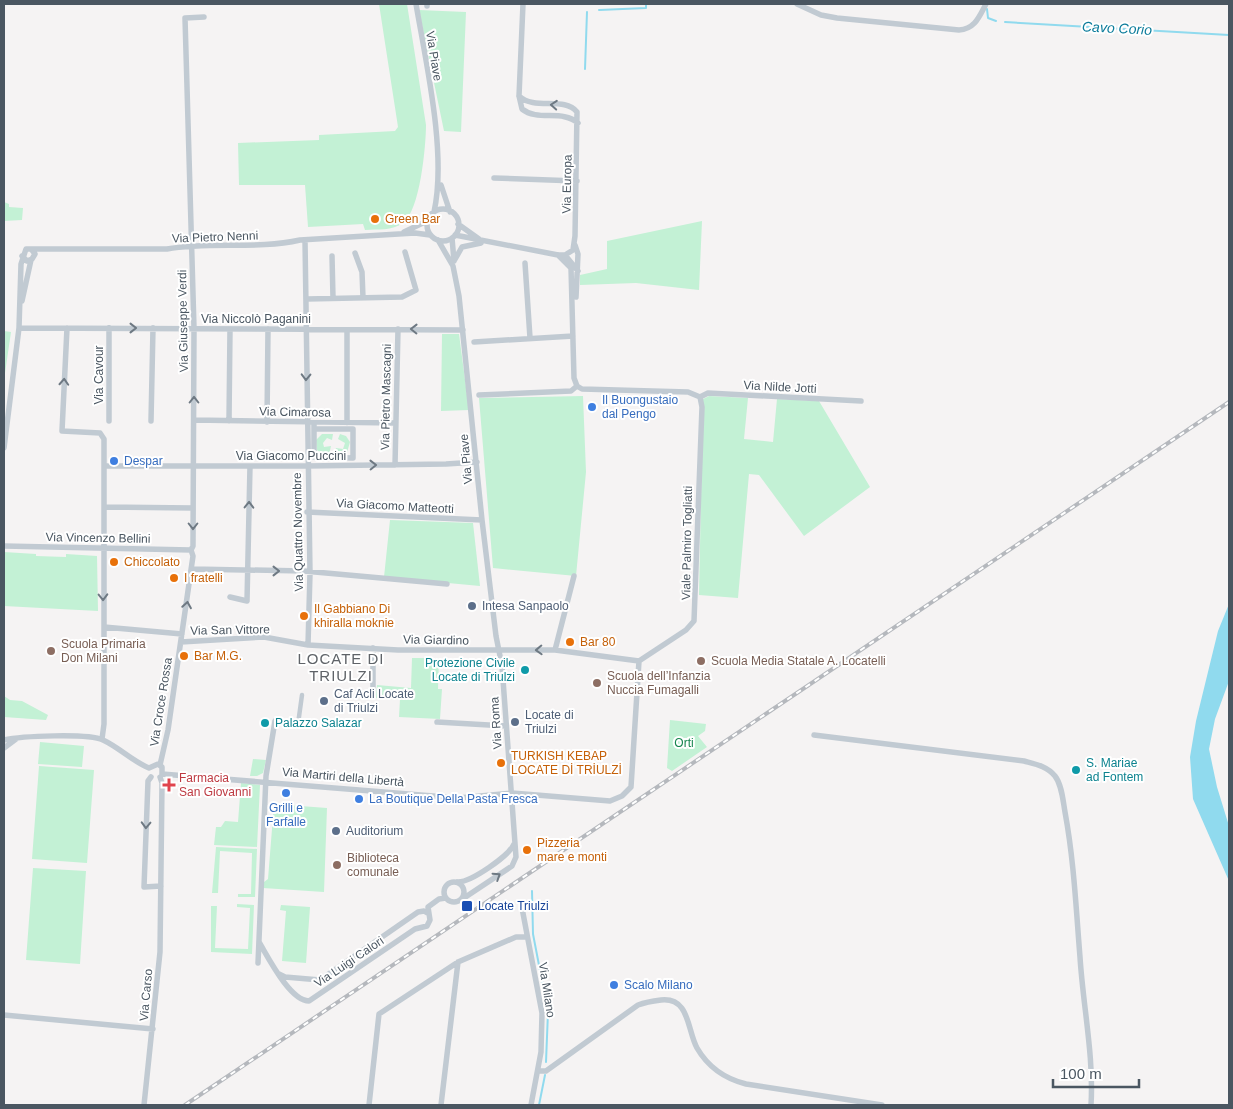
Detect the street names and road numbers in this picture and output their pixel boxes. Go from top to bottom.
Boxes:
street label: Via Piave [423,30,445,82]
street label: Via Europa [559,154,575,214]
street label: Via Pietro Nenni [172,228,258,246]
street label: Via Giuseppe Verdi [175,270,191,372]
street label: Via Niccolò Paganini [201,312,311,326]
street label: Via Pietro Mascagni [378,344,394,450]
street label: Via Cavour [92,345,106,405]
street label: Via Nilde Jotti [743,378,817,396]
street label: Via Cimarosa [259,404,331,420]
street label: Via Piave [457,433,475,485]
street label: Via Giacomo Puccini [236,449,346,463]
street label: Via Quattro Novembre [290,472,306,592]
street label: Viale Palmiro Togliatti [679,486,695,600]
street label: Via Giacomo Matteotti [336,496,454,516]
street label: Via Vincenzo Bellini [45,530,151,546]
street label: Via San Vittore [190,622,270,638]
street label: Via Giardino [403,632,469,648]
street label: Via Croce Rossa [147,656,175,747]
street label: Via Roma [487,696,505,750]
street label: Via Martiri della Libertà [281,765,405,789]
street label: Via Luigi Calori [312,934,386,990]
street label: Via Milano [536,961,558,1019]
street label: Via Carso [137,968,155,1022]

